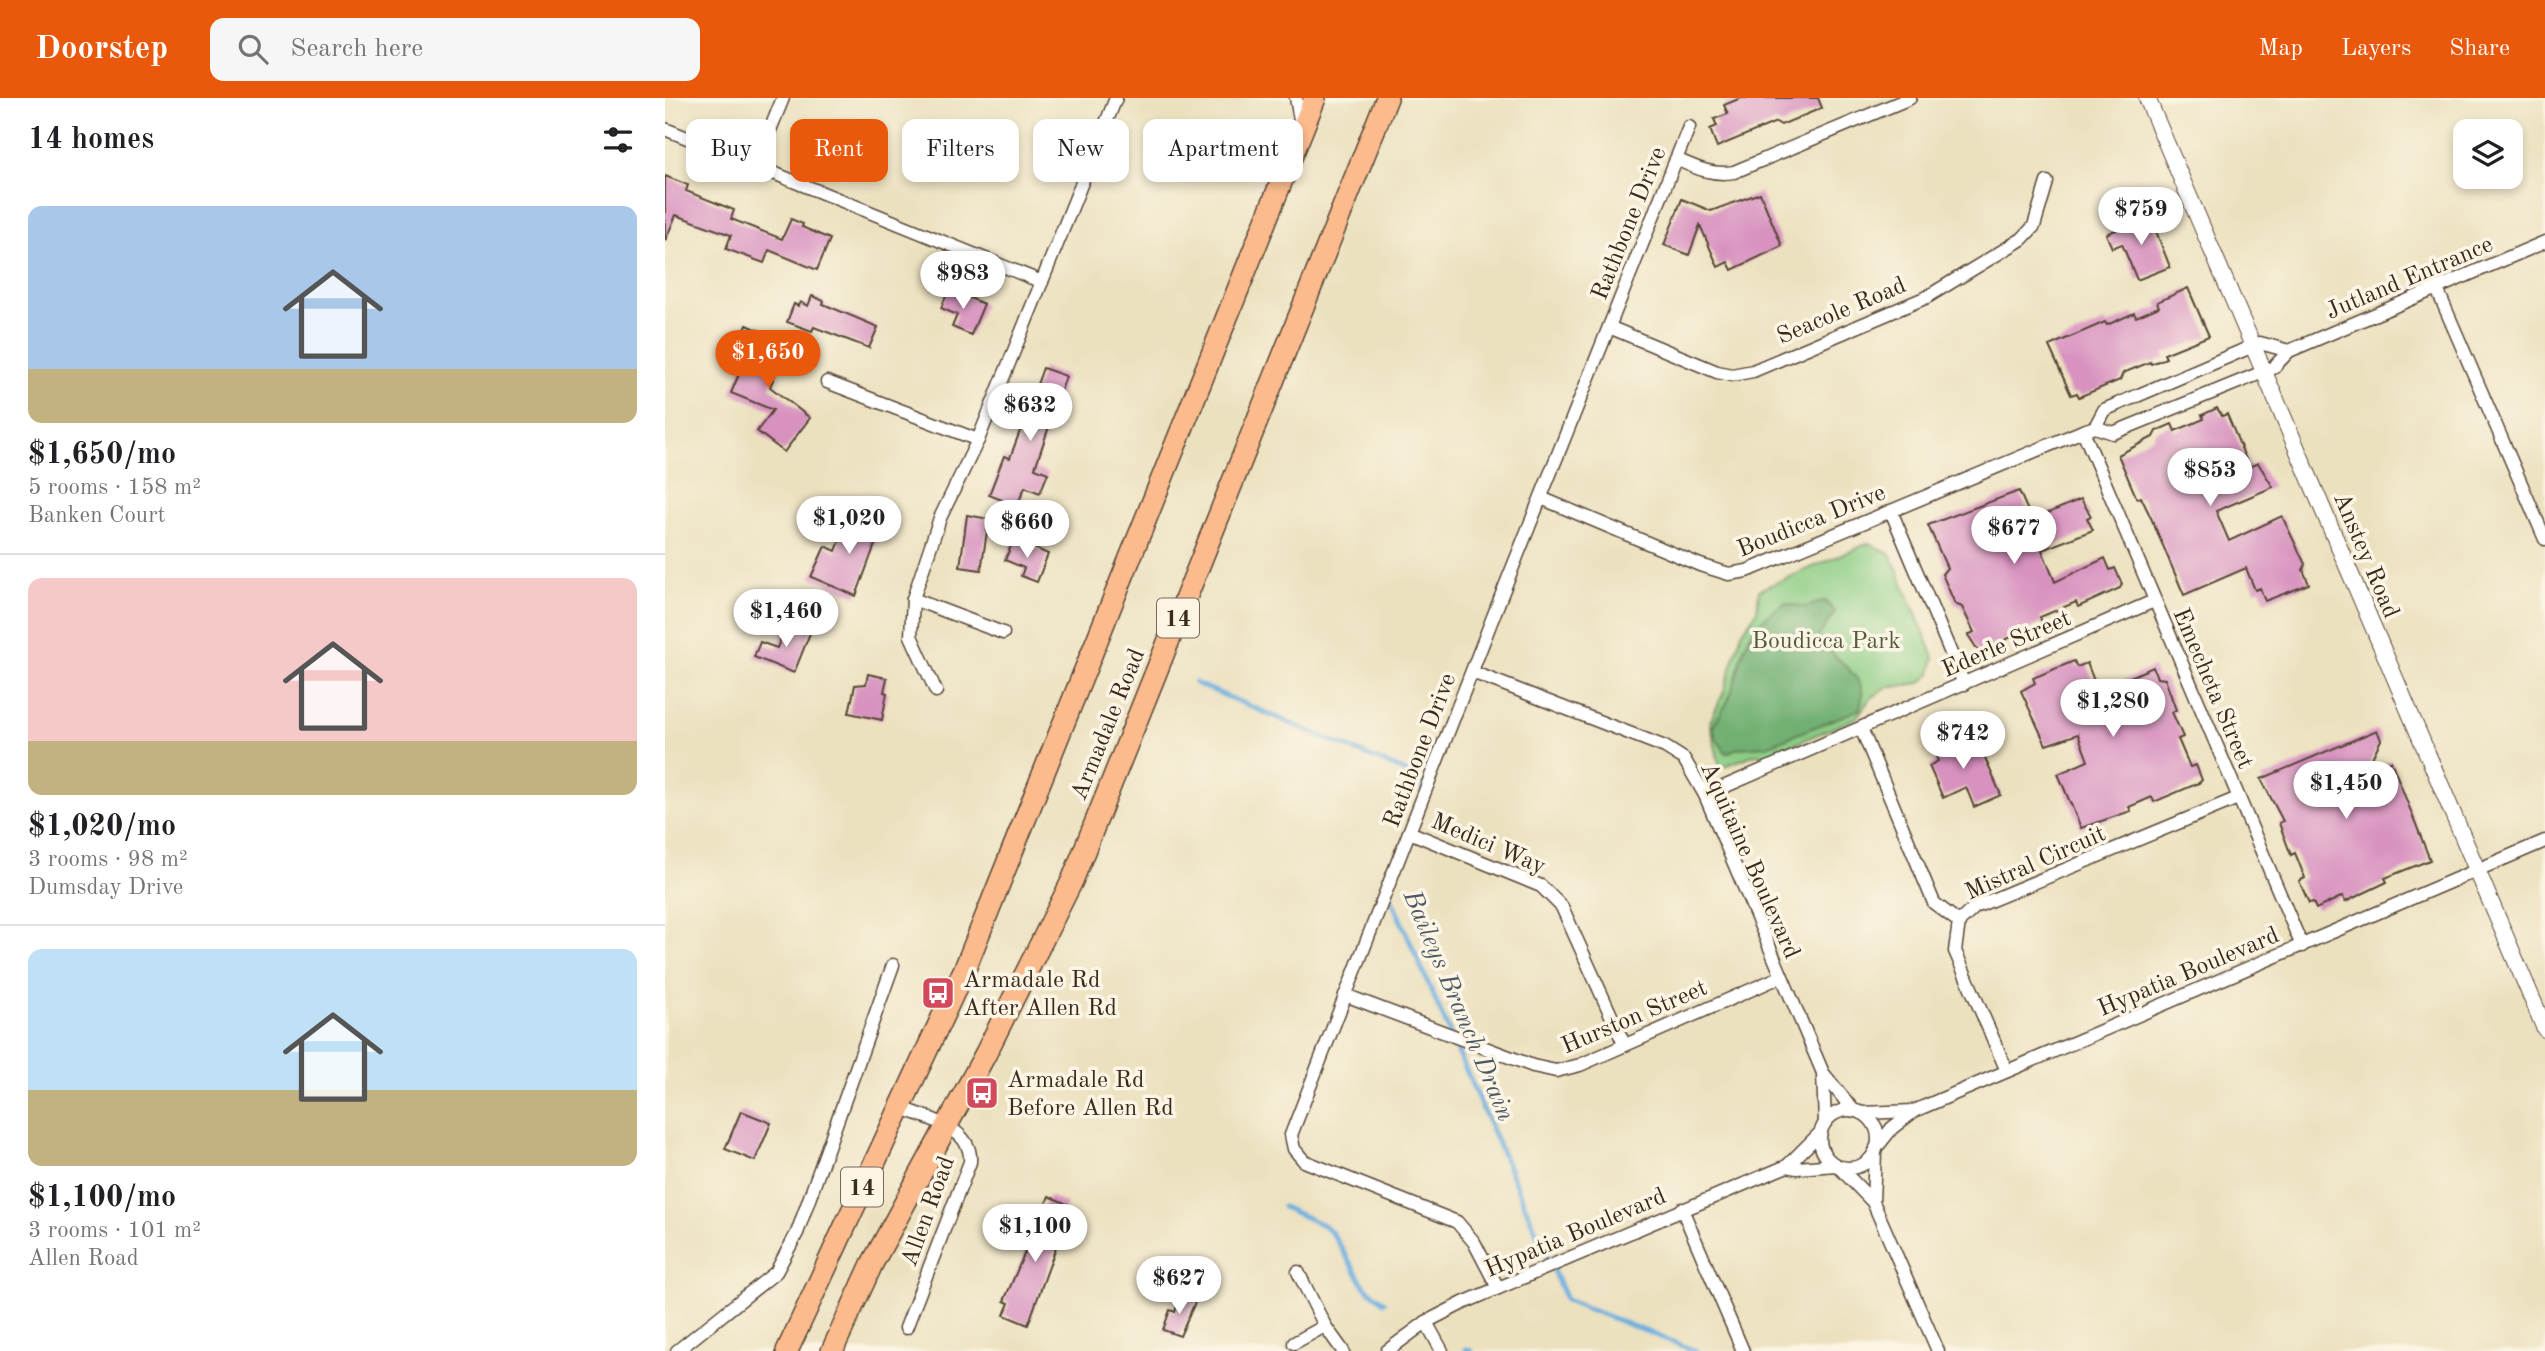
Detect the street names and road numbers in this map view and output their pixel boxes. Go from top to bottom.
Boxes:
street label: Rathbone Drive [1588,144,1672,304]
street label: Jutland Entrance [2323,233,2497,325]
street label: Seacole Road [1774,274,1910,350]
street label: Boudicca Drive [1734,481,1889,562]
street label: Anstey Road [2328,489,2402,622]
road number: 14 [1157,598,1199,638]
street label: Emecheta Street [2168,605,2257,773]
street label: Ederle Street [1939,607,2075,683]
street label: Armadale Road [1068,646,1150,804]
street label: Rathbone Drive [1380,670,1461,831]
street label: Aquitaine Boulevard [1695,759,1803,963]
street label: Medici Way [1428,810,1549,880]
street label: Mistral Circuit [1962,822,2110,905]
street label: Hypatia Boulevard [2095,924,2283,1022]
street label: Hurston Street [1558,976,1711,1059]
street label: Allen Road [898,1153,960,1270]
road number: 14 [841,1168,883,1206]
street label: Hypatia Boulevard [1482,1185,1670,1283]

